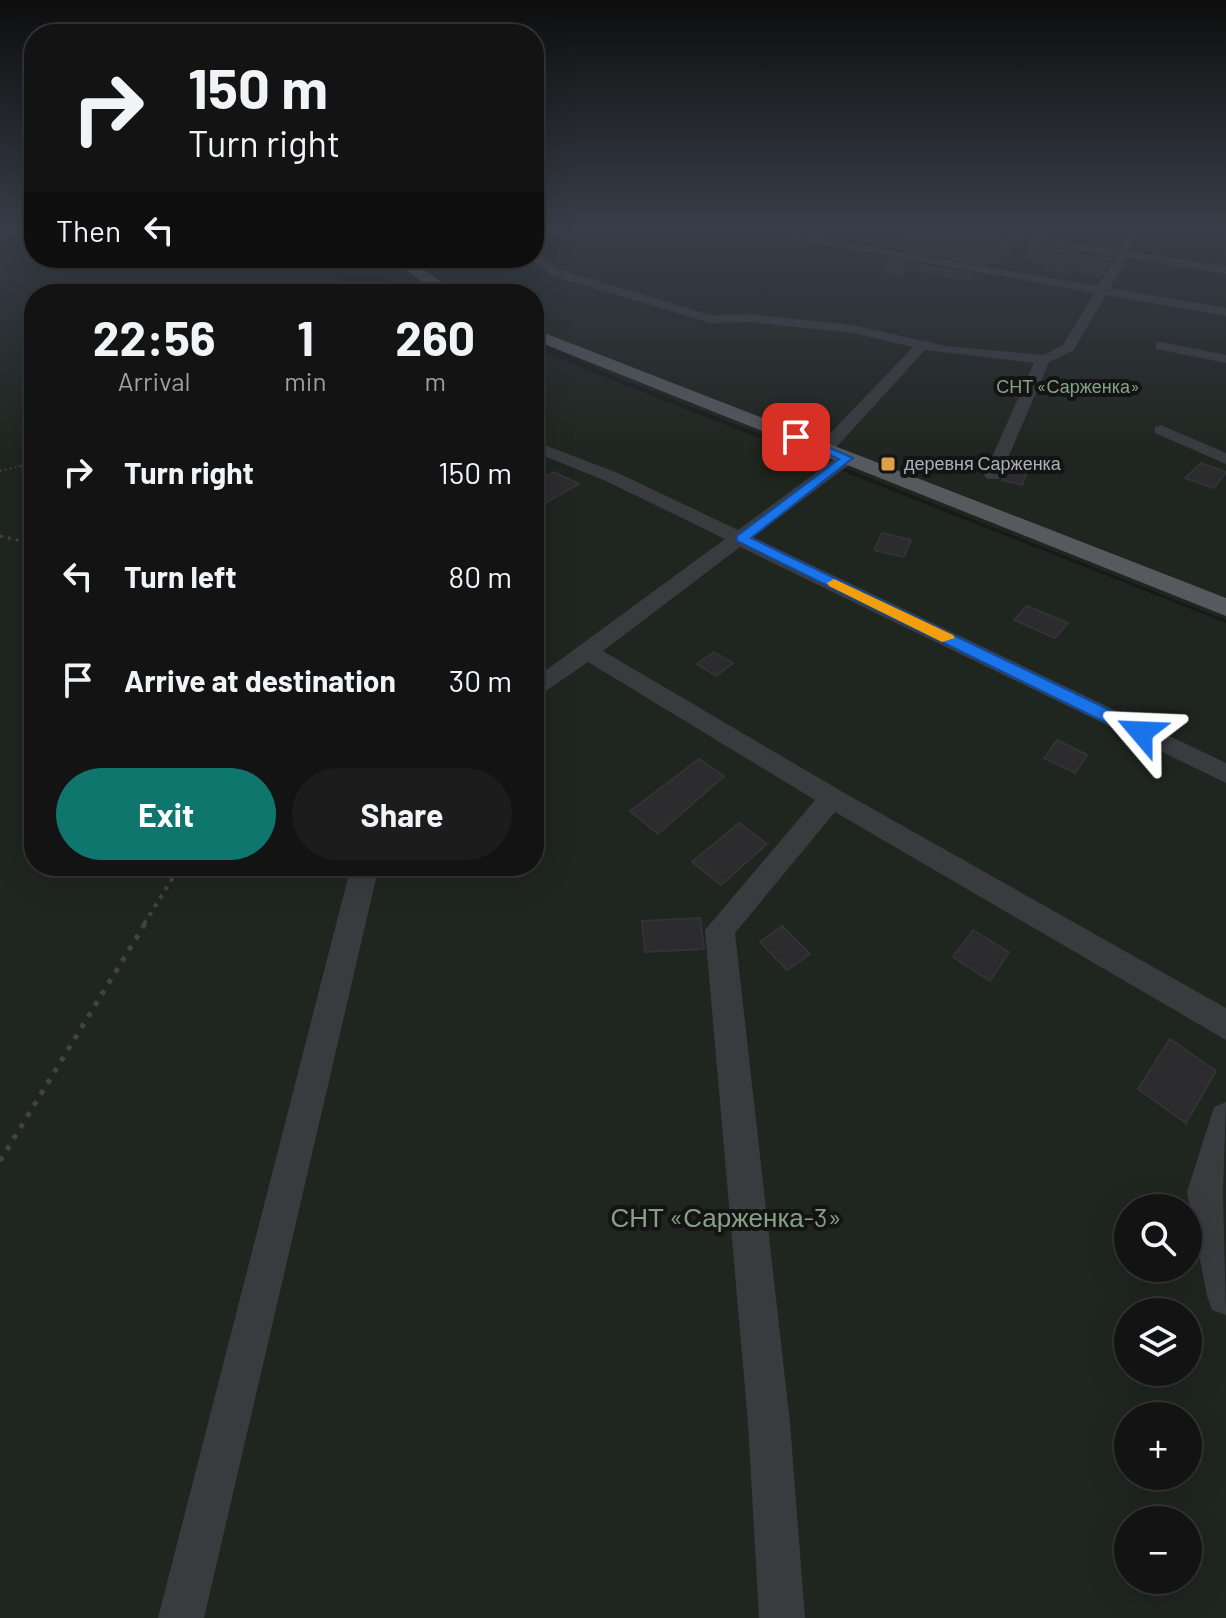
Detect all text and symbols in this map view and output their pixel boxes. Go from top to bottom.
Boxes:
text: 150 m [188,53,328,120]
icon: right [56,56,160,160]
text: Turn right [188,121,340,164]
icon: left [137,208,181,252]
text: Then [56,212,121,248]
text: 22:56 [93,308,216,366]
text: 1 [297,308,314,366]
text: 260 [395,308,475,366]
text: Arrival [118,365,191,396]
text: min [284,365,326,396]
text: m [424,365,446,396]
park label: СНТ «Сарженка» [996,375,1140,397]
pin [762,403,830,471]
icon: arrive [774,415,818,459]
icon: right [56,450,100,494]
place label: деревня Сарженка [904,452,1062,474]
text: Turn right [124,454,254,490]
text: 150 m [438,454,512,490]
marker: деревня Сарженка [879,455,897,473]
icon: left [56,554,100,598]
text: Turn left [124,558,237,594]
text: 80 m [449,558,512,594]
icon: arrive [56,658,100,702]
text: Arrive at destination [124,662,396,698]
text: 30 m [449,662,512,698]
position arrow [1099,690,1183,774]
button: Exit [56,768,276,860]
button: Share [292,768,512,860]
map controls [1114,1194,1202,1594]
button: search [1114,1194,1202,1282]
park label: СНТ «Сарженка-3» [611,1201,841,1232]
button: layers [1114,1298,1202,1386]
button: + [1114,1402,1202,1490]
button: − [1114,1506,1202,1594]

